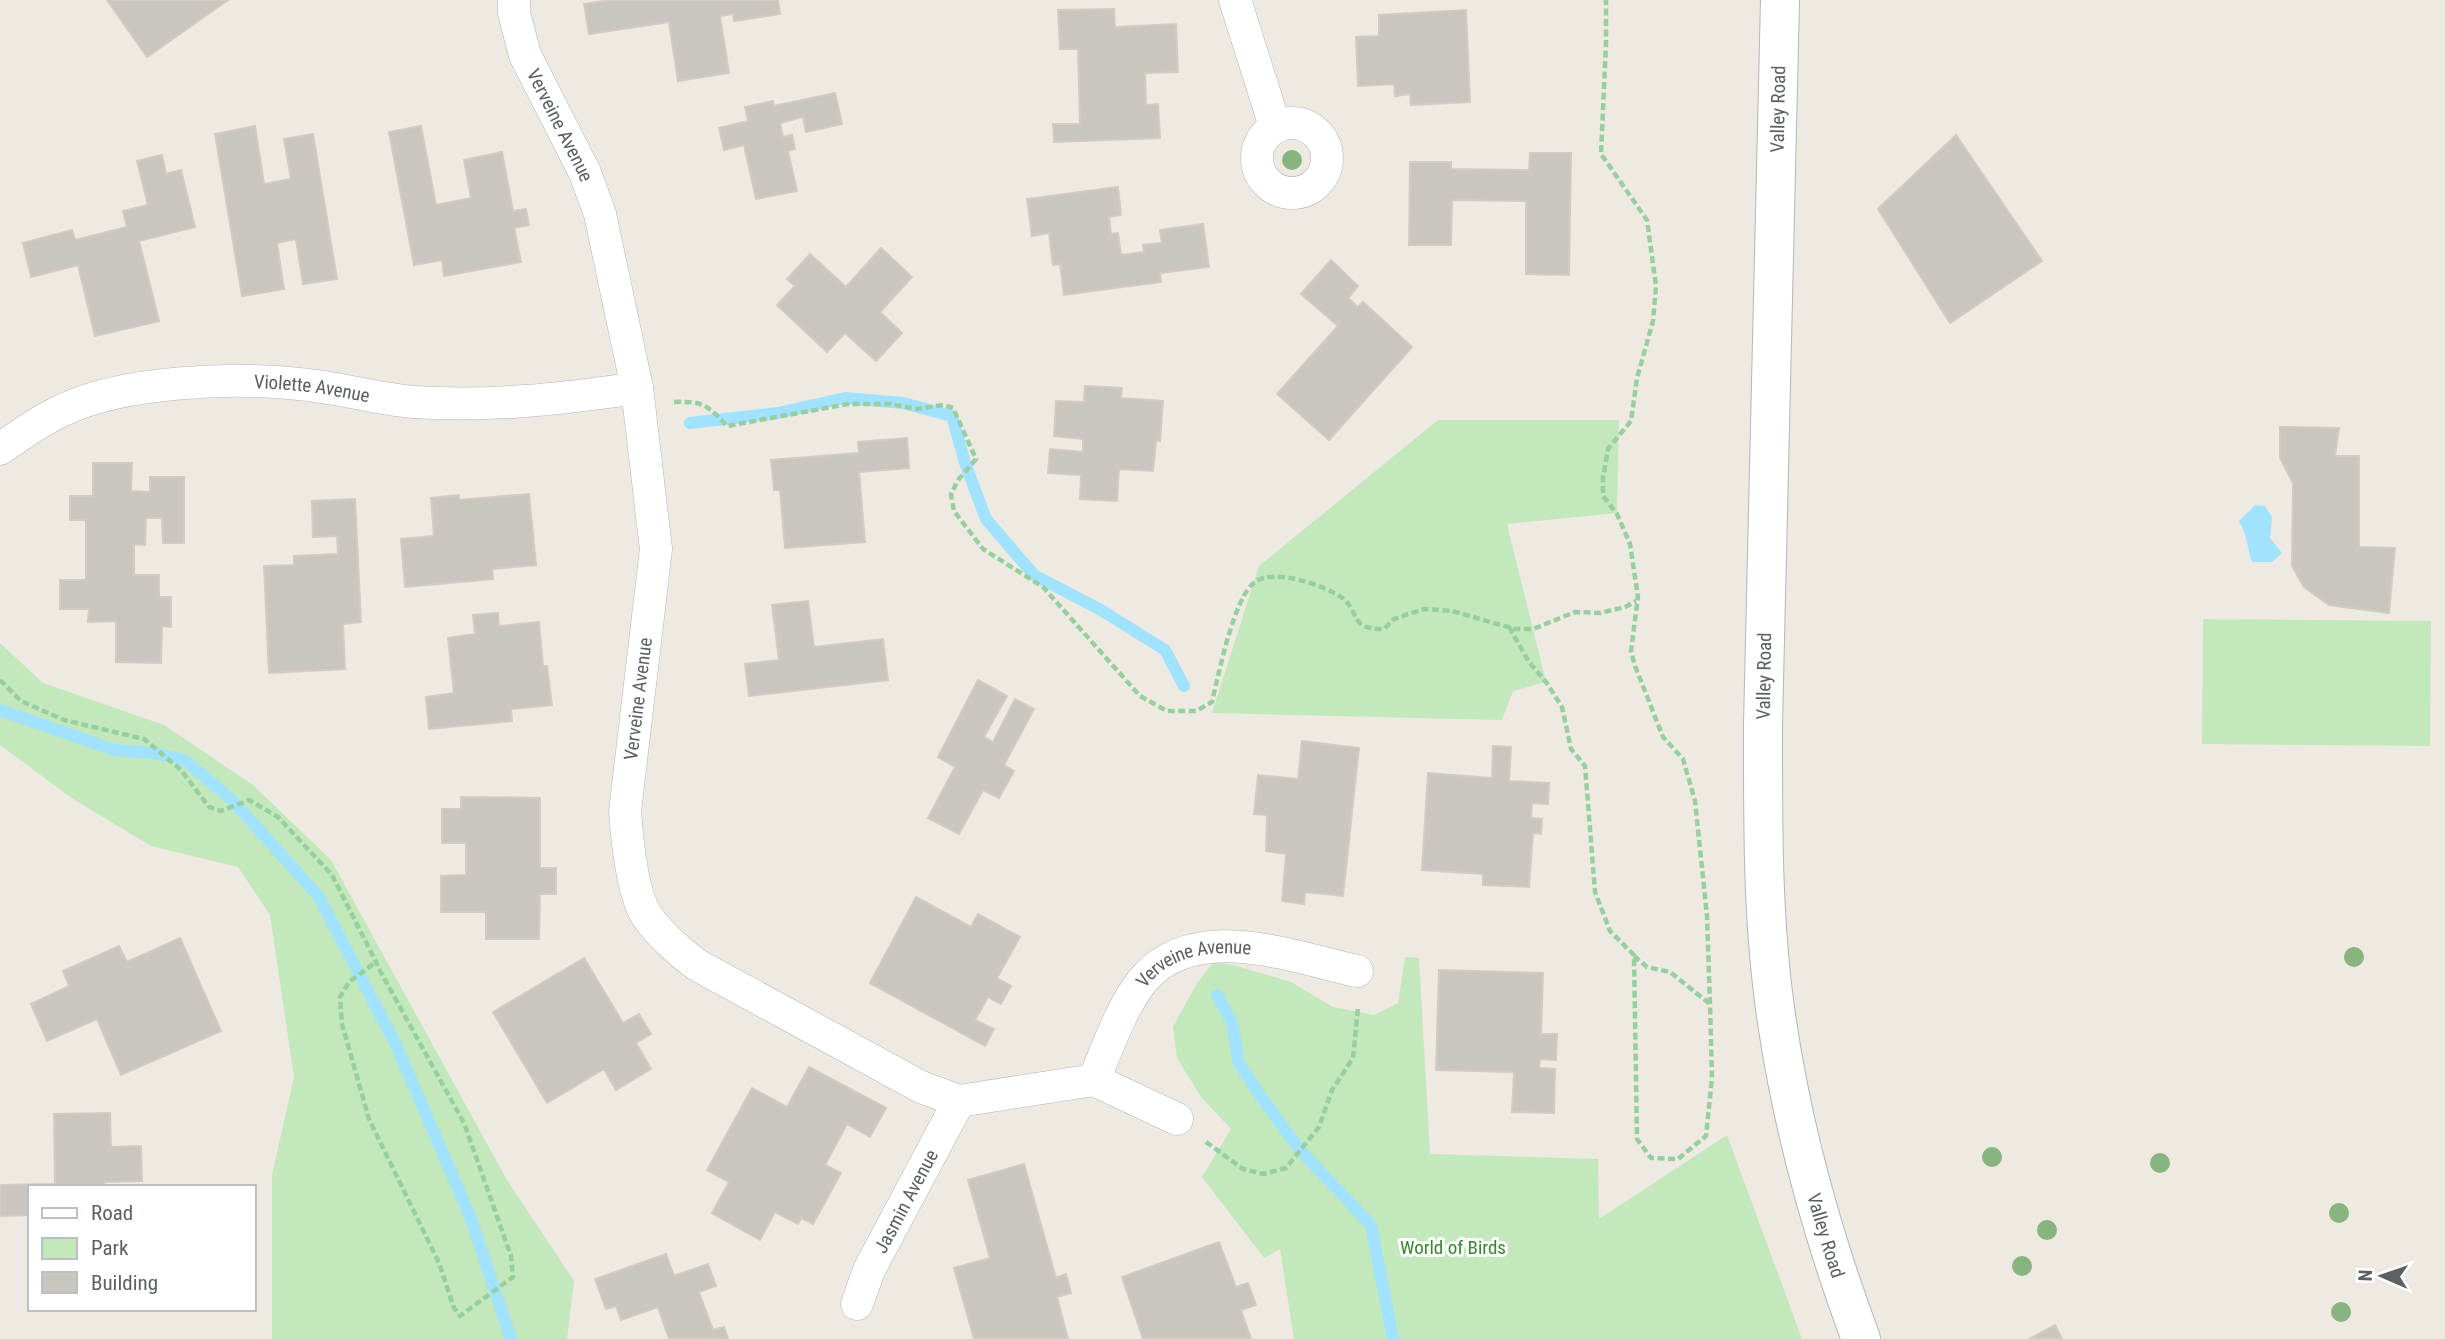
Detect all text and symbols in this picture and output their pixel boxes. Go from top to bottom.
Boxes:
street label: Verveine Avenue [522,65,599,185]
street label: Valley Road [1766,65,1790,153]
street label: Violette Avenue [254,370,372,407]
street label: Valley Road [1752,632,1776,720]
street label: Verveine Avenue [619,636,657,762]
street label: Verveine Avenue [1131,935,1253,992]
street label: Jasmin Avenue [869,1145,943,1257]
legend [28,1185,256,1311]
street label: Valley Road [1803,1190,1850,1281]
text: Road [91,1201,133,1225]
text: Park [91,1236,129,1260]
park label: World of Birds [1400,1236,1506,1259]
north arrow [2347,1241,2417,1311]
text: N [2354,1269,2377,1282]
text: Building [91,1271,158,1295]

